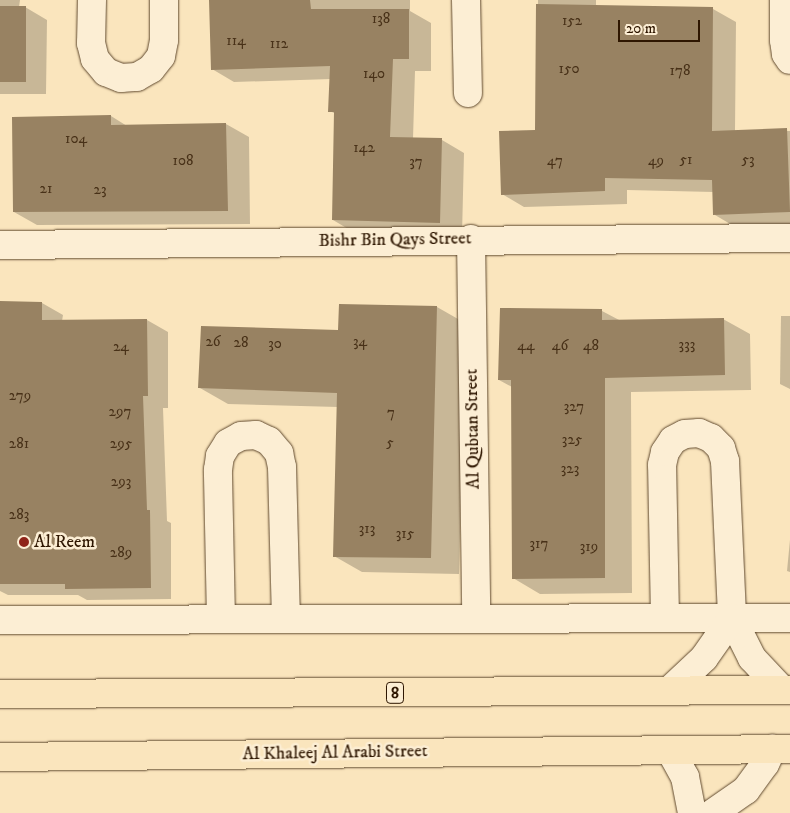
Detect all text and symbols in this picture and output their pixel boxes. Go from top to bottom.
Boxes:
house number: 138 [372,10,390,28]
scale bar [620,10,702,42]
house number: 152 [562,12,582,30]
text: 20 m [626,19,656,38]
house number: 114 [226,32,246,50]
house number: 112 [270,35,288,53]
house number: 150 [559,60,579,78]
house number: 178 [670,62,690,80]
house number: 140 [363,65,385,83]
house number: 104 [65,130,87,148]
house number: 142 [353,139,375,157]
house number: 51 [680,151,692,169]
house number: 53 [741,151,755,169]
house number: 108 [172,152,194,170]
house number: 47 [547,152,563,170]
house number: 49 [648,152,664,170]
house number: 37 [409,153,423,171]
house number: 21 [40,180,52,198]
house number: 23 [94,181,106,199]
street label: Bishr Bin Qays Street [318,228,472,252]
house number: 26 [205,333,221,351]
house number: 34 [353,333,367,351]
house number: 28 [234,334,248,352]
house number: 30 [268,335,282,353]
house number: 333 [679,336,695,354]
house number: 44 [517,337,535,355]
house number: 46 [552,337,568,355]
house number: 48 [583,337,599,355]
house number: 24 [113,338,129,356]
street label: Al Qubtan Street [461,369,485,489]
house number: 279 [9,387,31,405]
house number: 327 [564,398,584,416]
house number: 297 [109,403,131,421]
house number: 7 [387,404,395,422]
house number: 325 [562,431,582,449]
house number: 5 [386,434,394,452]
house number: 281 [9,435,29,453]
house number: 295 [110,435,132,453]
house number: 323 [561,460,579,478]
house number: 293 [111,473,131,491]
house number: 283 [9,506,29,524]
house number: 313 [359,520,375,538]
house number: 315 [396,525,414,543]
place label: Al Reem [34,531,95,553]
house number: 317 [529,535,549,553]
marker: Al Reem [18,536,30,548]
house number: 319 [580,538,598,556]
house number: 289 [110,544,132,562]
road number: 8 [385,680,405,706]
street label: Al Khaleej Al Arabi Street [242,741,428,765]

